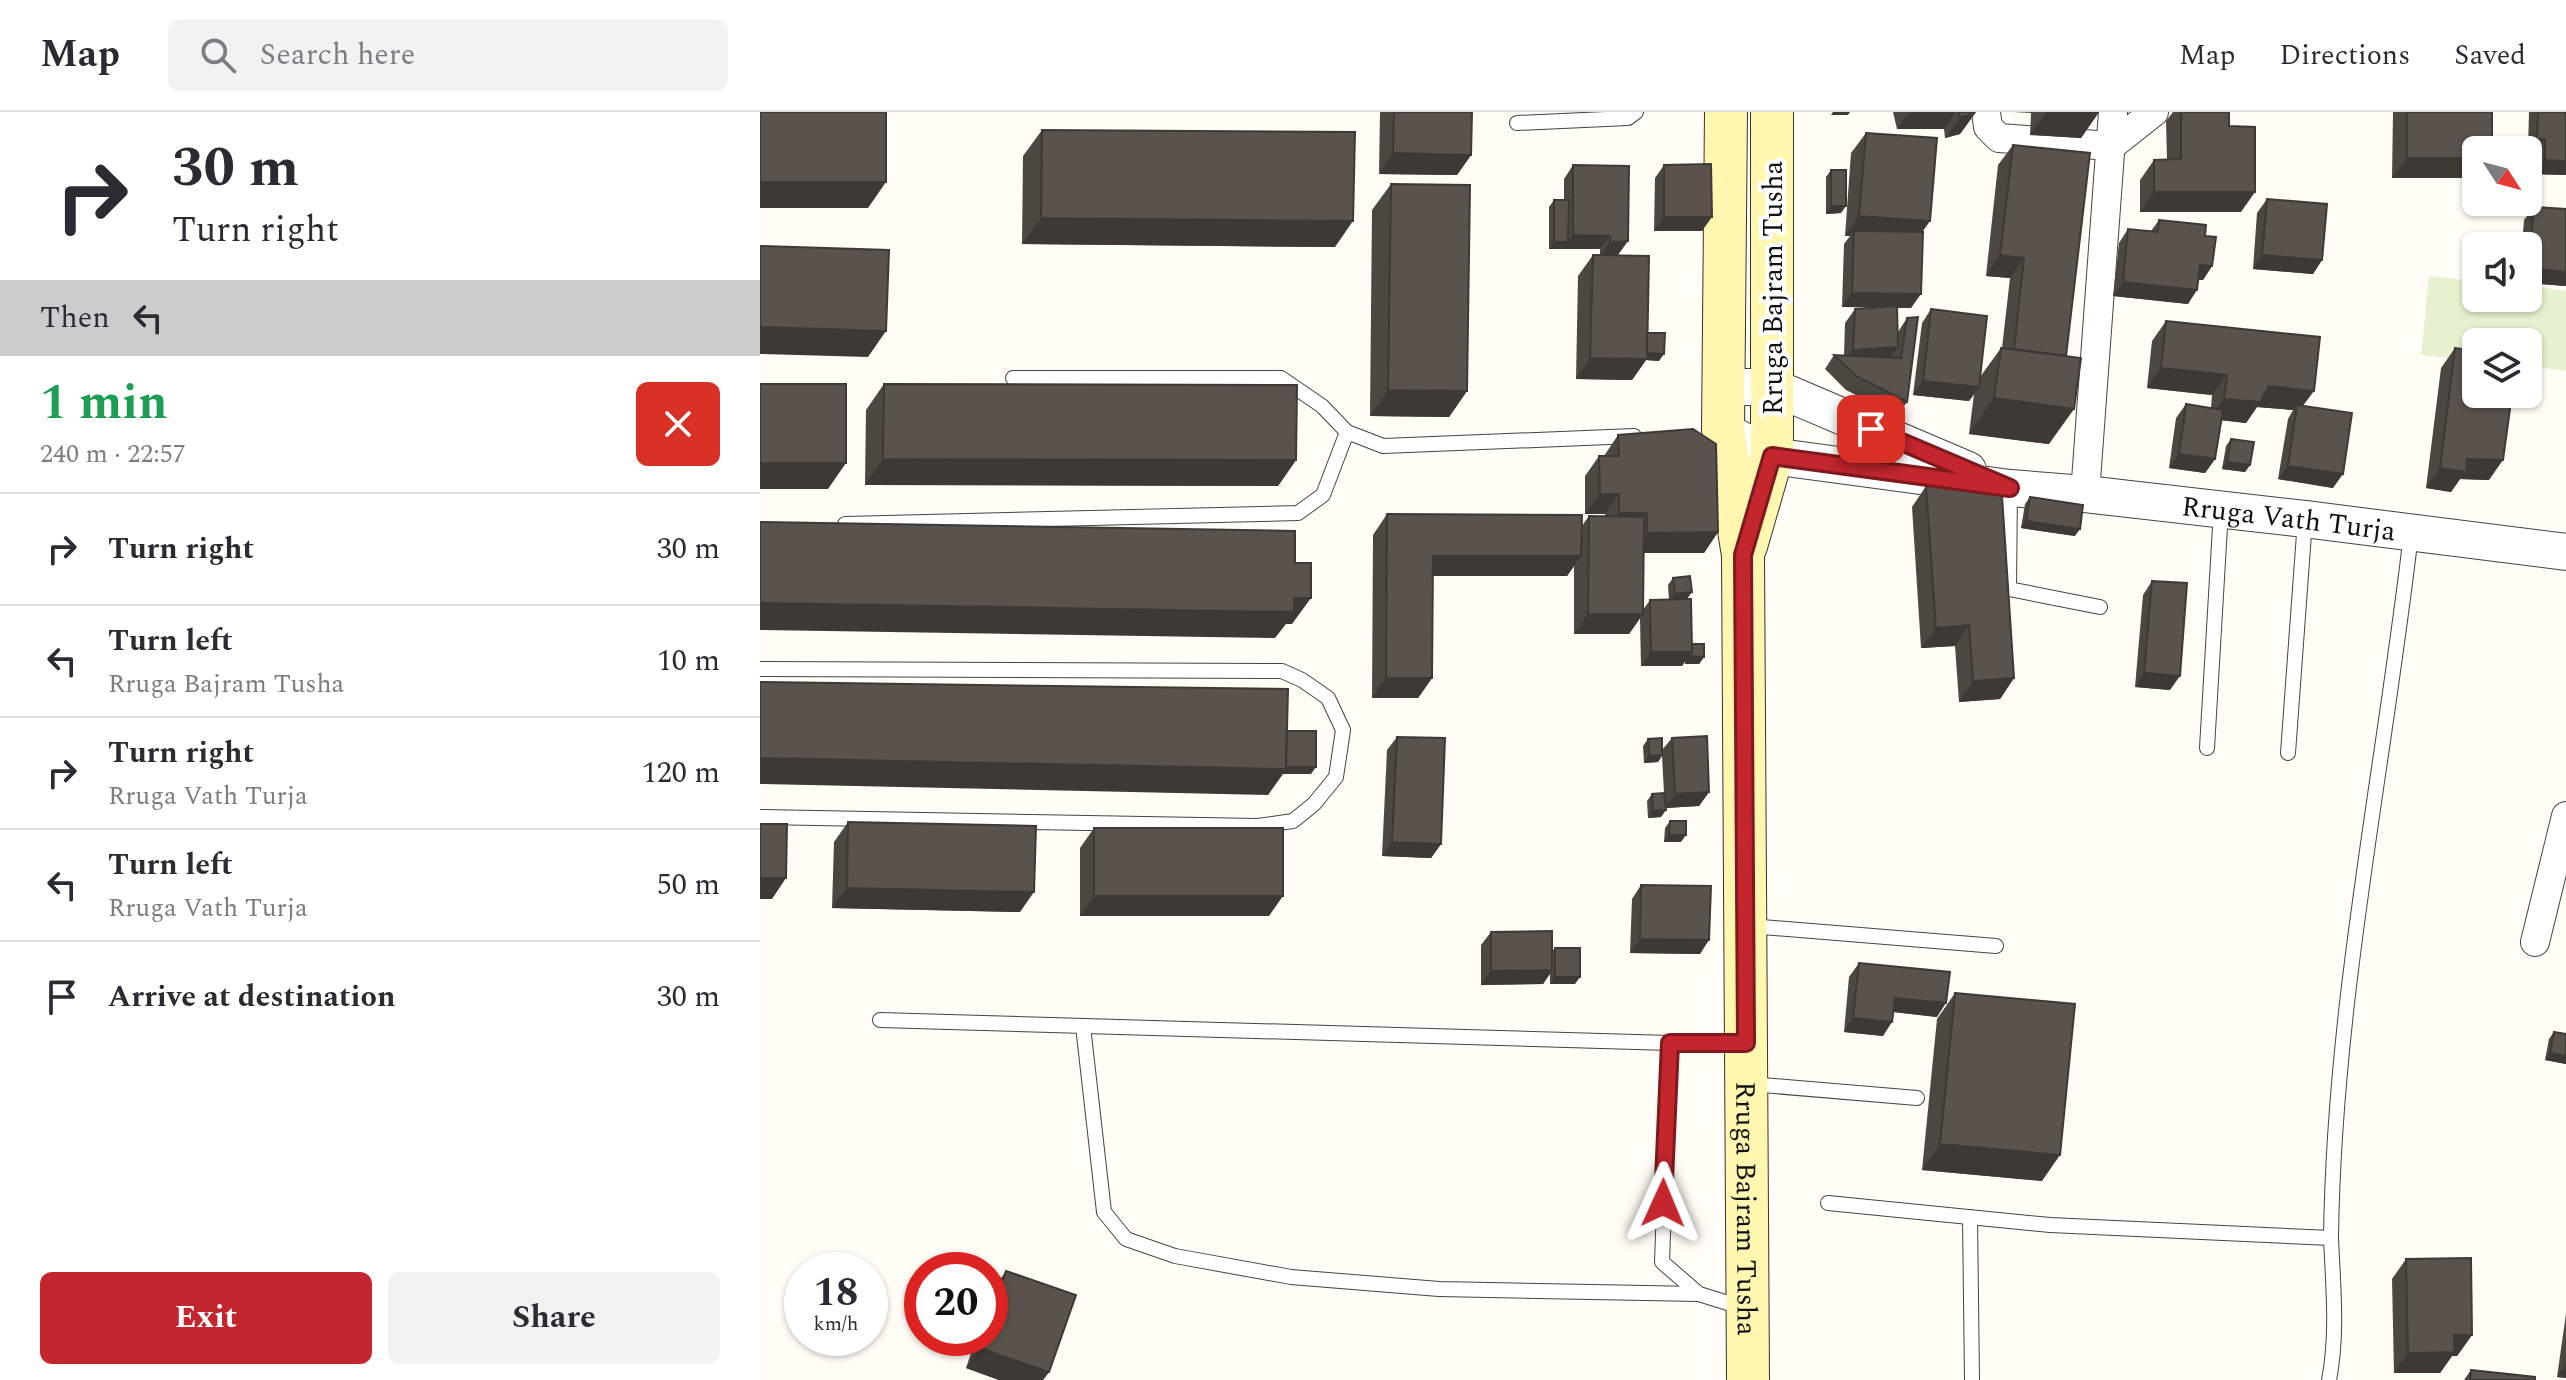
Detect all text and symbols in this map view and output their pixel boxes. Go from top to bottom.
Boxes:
search box [168,19,728,91]
text: Map [40,26,120,84]
text: Search here [260,32,415,78]
icon: search [196,33,240,77]
text: Map [2179,34,2236,77]
text: Directions [2280,34,2410,77]
text: Saved [2454,34,2526,77]
text: 30 m [172,126,299,211]
north arrow [2462,136,2542,216]
map controls [2462,136,2542,408]
icon: right [40,144,144,248]
street label: Rruga Bajram Tusha [1752,161,1795,415]
text: Turn right [172,203,339,258]
button: sound [2462,232,2542,312]
text: Then [40,295,110,341]
icon: left [126,296,170,340]
button: layers [2462,328,2542,408]
text: 1 min [40,367,168,440]
button: close [636,382,720,466]
pin [1837,395,1905,463]
icon: arrive [1849,407,1893,451]
text: 240 m · 22:57 [40,434,186,474]
street label: Rruga Vath Turja [2179,485,2398,553]
text: Turn right [108,526,254,572]
text: 30 m [657,526,720,572]
icon: right [40,527,84,571]
text: Turn left [108,618,233,664]
text: 10 m [657,638,720,684]
icon: left [40,639,84,683]
text: Rruga Bajram Tusha [108,664,344,704]
text: Turn right [108,730,254,776]
text: 120 m [642,750,720,796]
icon: right [40,751,84,795]
text: Rruga Vath Turja [108,776,308,816]
text: Turn left [108,842,233,888]
text: 50 m [657,862,720,908]
icon: left [40,863,84,907]
text: Rruga Vath Turja [108,888,308,928]
text: Arrive at destination [108,974,395,1020]
text: 30 m [657,974,720,1020]
icon: arrive [40,975,84,1019]
street label: Rruga Bajram Tusha [1723,1081,1768,1336]
position arrow [1621,1161,1705,1245]
speed limit sign: 20 [904,1252,1008,1356]
text: 18 [814,1263,858,1324]
button: Exit [40,1272,372,1364]
button: Share [388,1272,720,1364]
text: km/h [814,1309,859,1339]

